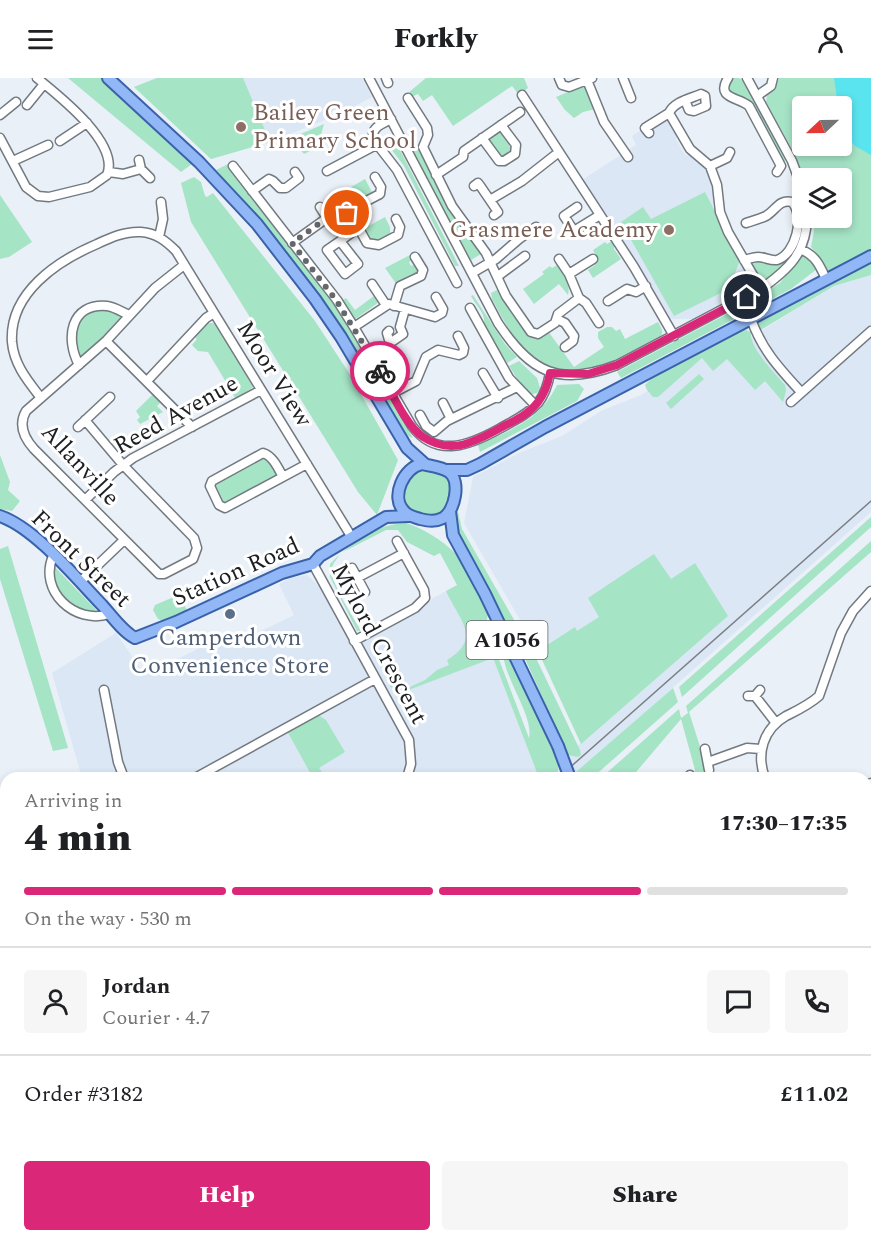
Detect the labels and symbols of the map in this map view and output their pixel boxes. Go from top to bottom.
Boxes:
place label: Bailey Green Primary School [253,95,416,159]
north arrow [792,96,852,156]
marker: Bailey Green Primary School [234,120,248,134]
pin [321,187,372,238]
place label: Grasmere Academy [450,212,658,248]
marker: Grasmere Academy [662,223,676,237]
pin [721,271,772,322]
street label: Moor View [227,314,321,435]
courier [350,341,410,401]
street label: Reed Avenue [107,366,245,464]
street label: Allanville [32,415,128,515]
street label: Front Street [22,502,140,616]
street label: Station Road [166,528,306,616]
street label: Mylord Crescent [321,557,437,731]
marker: Camperdown Convenience Store [223,607,237,621]
place label: Camperdown Convenience Store [131,620,329,684]
road number: A1056 [466,621,548,659]

